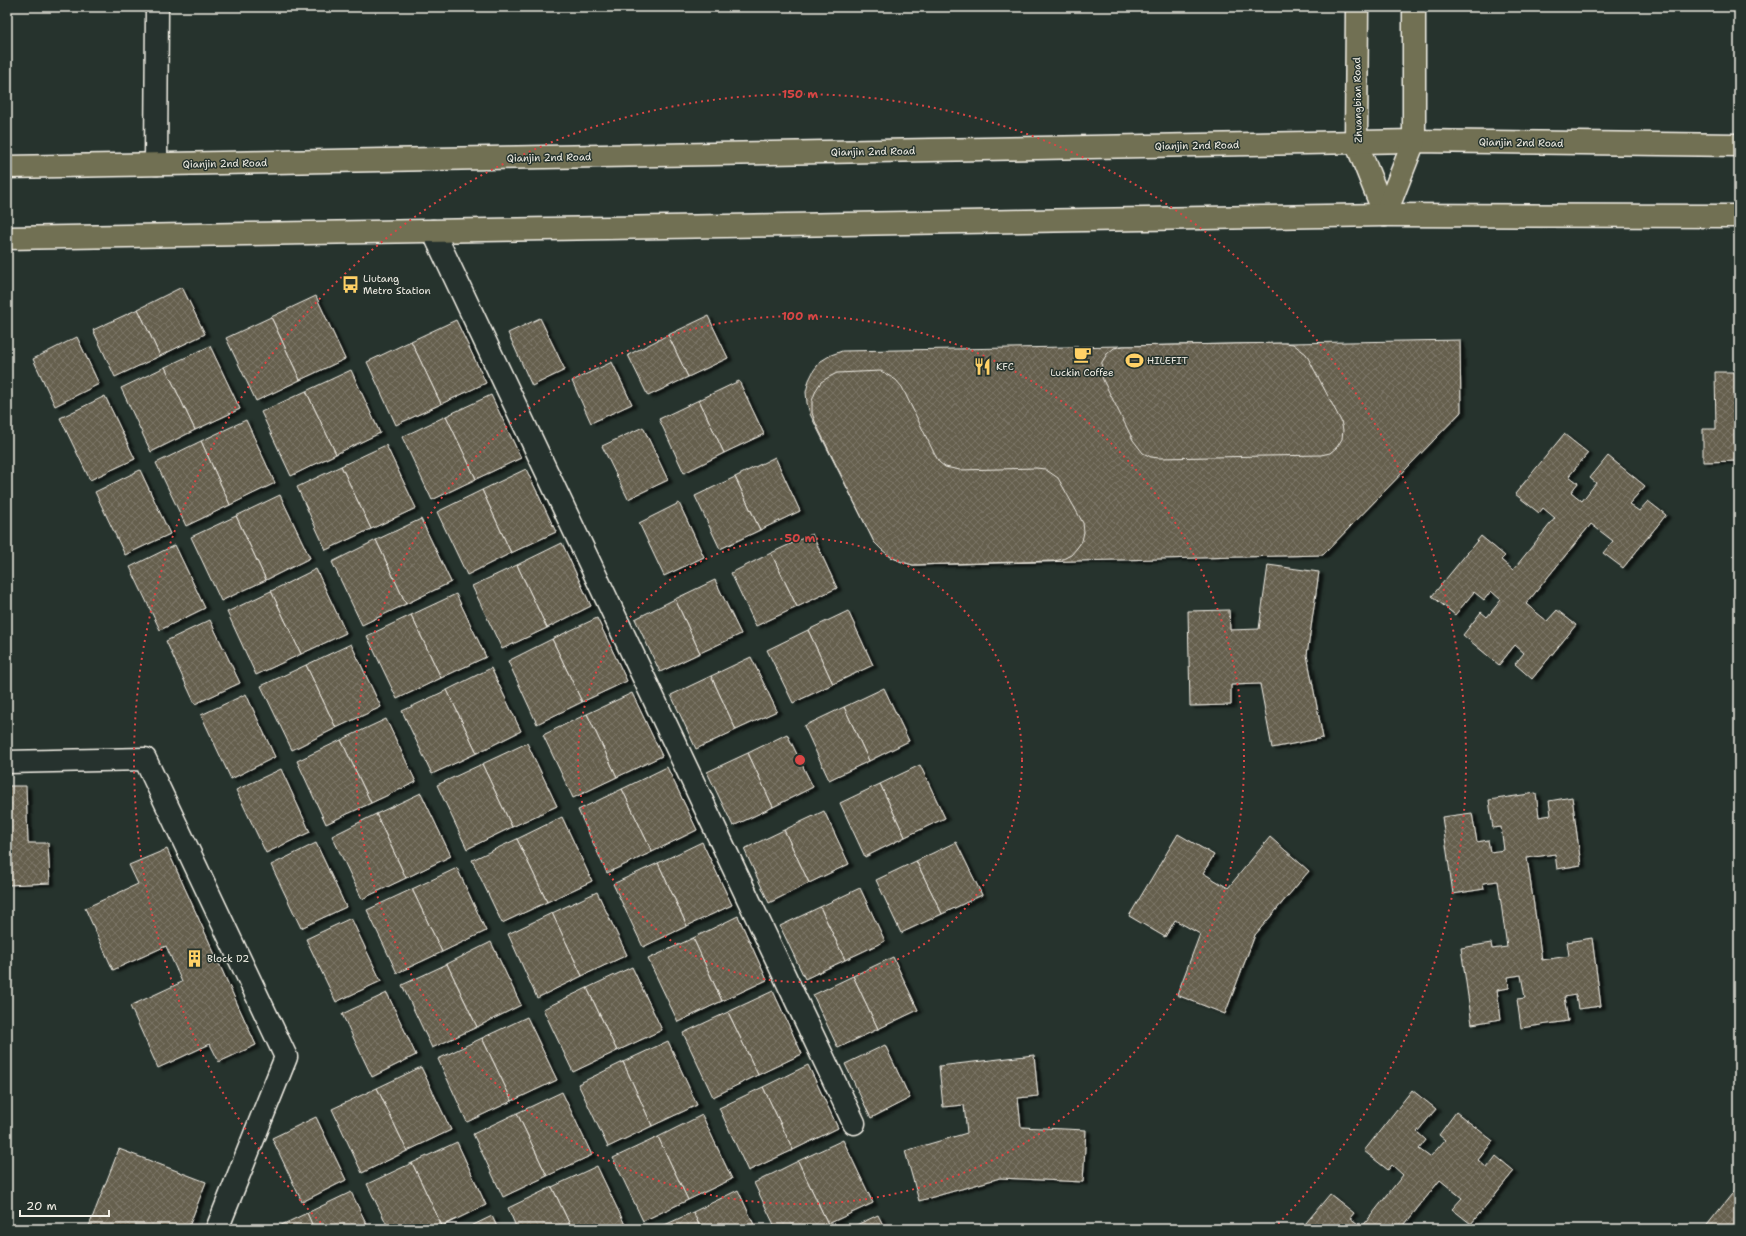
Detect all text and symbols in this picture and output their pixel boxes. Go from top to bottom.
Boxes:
street label: Zhuangbian Road [1350,56,1365,143]
text: 150 m [782,86,818,102]
street label: Qianjin 2nd Road [1479,135,1564,150]
street label: Qianjin 2nd Road [1155,138,1240,153]
street label: Qianjin 2nd Road [831,144,916,159]
street label: Qianjin 2nd Road [507,150,592,165]
street label: Qianjin 2nd Road [183,156,268,171]
place label: Liutang Metro Station [363,272,431,297]
bus stop icon: Liutang Metro Station [340,274,360,294]
text: 100 m [782,308,819,324]
cafe icon: Luckin Coffee [1072,345,1092,365]
sports icon: HILEFIT [1124,350,1144,370]
place label: HILEFIT [1147,354,1188,367]
restaurant icon: KFC [973,356,993,376]
place label: KFC [996,360,1014,373]
place label: Luckin Coffee [1050,366,1114,379]
text: 50 m [785,530,816,546]
centre of rings [793,753,807,767]
building icon: Block D2 [184,948,204,968]
place label: Block D2 [207,952,249,965]
scale bar [20,1192,109,1218]
text: 20 m [26,1198,57,1214]

